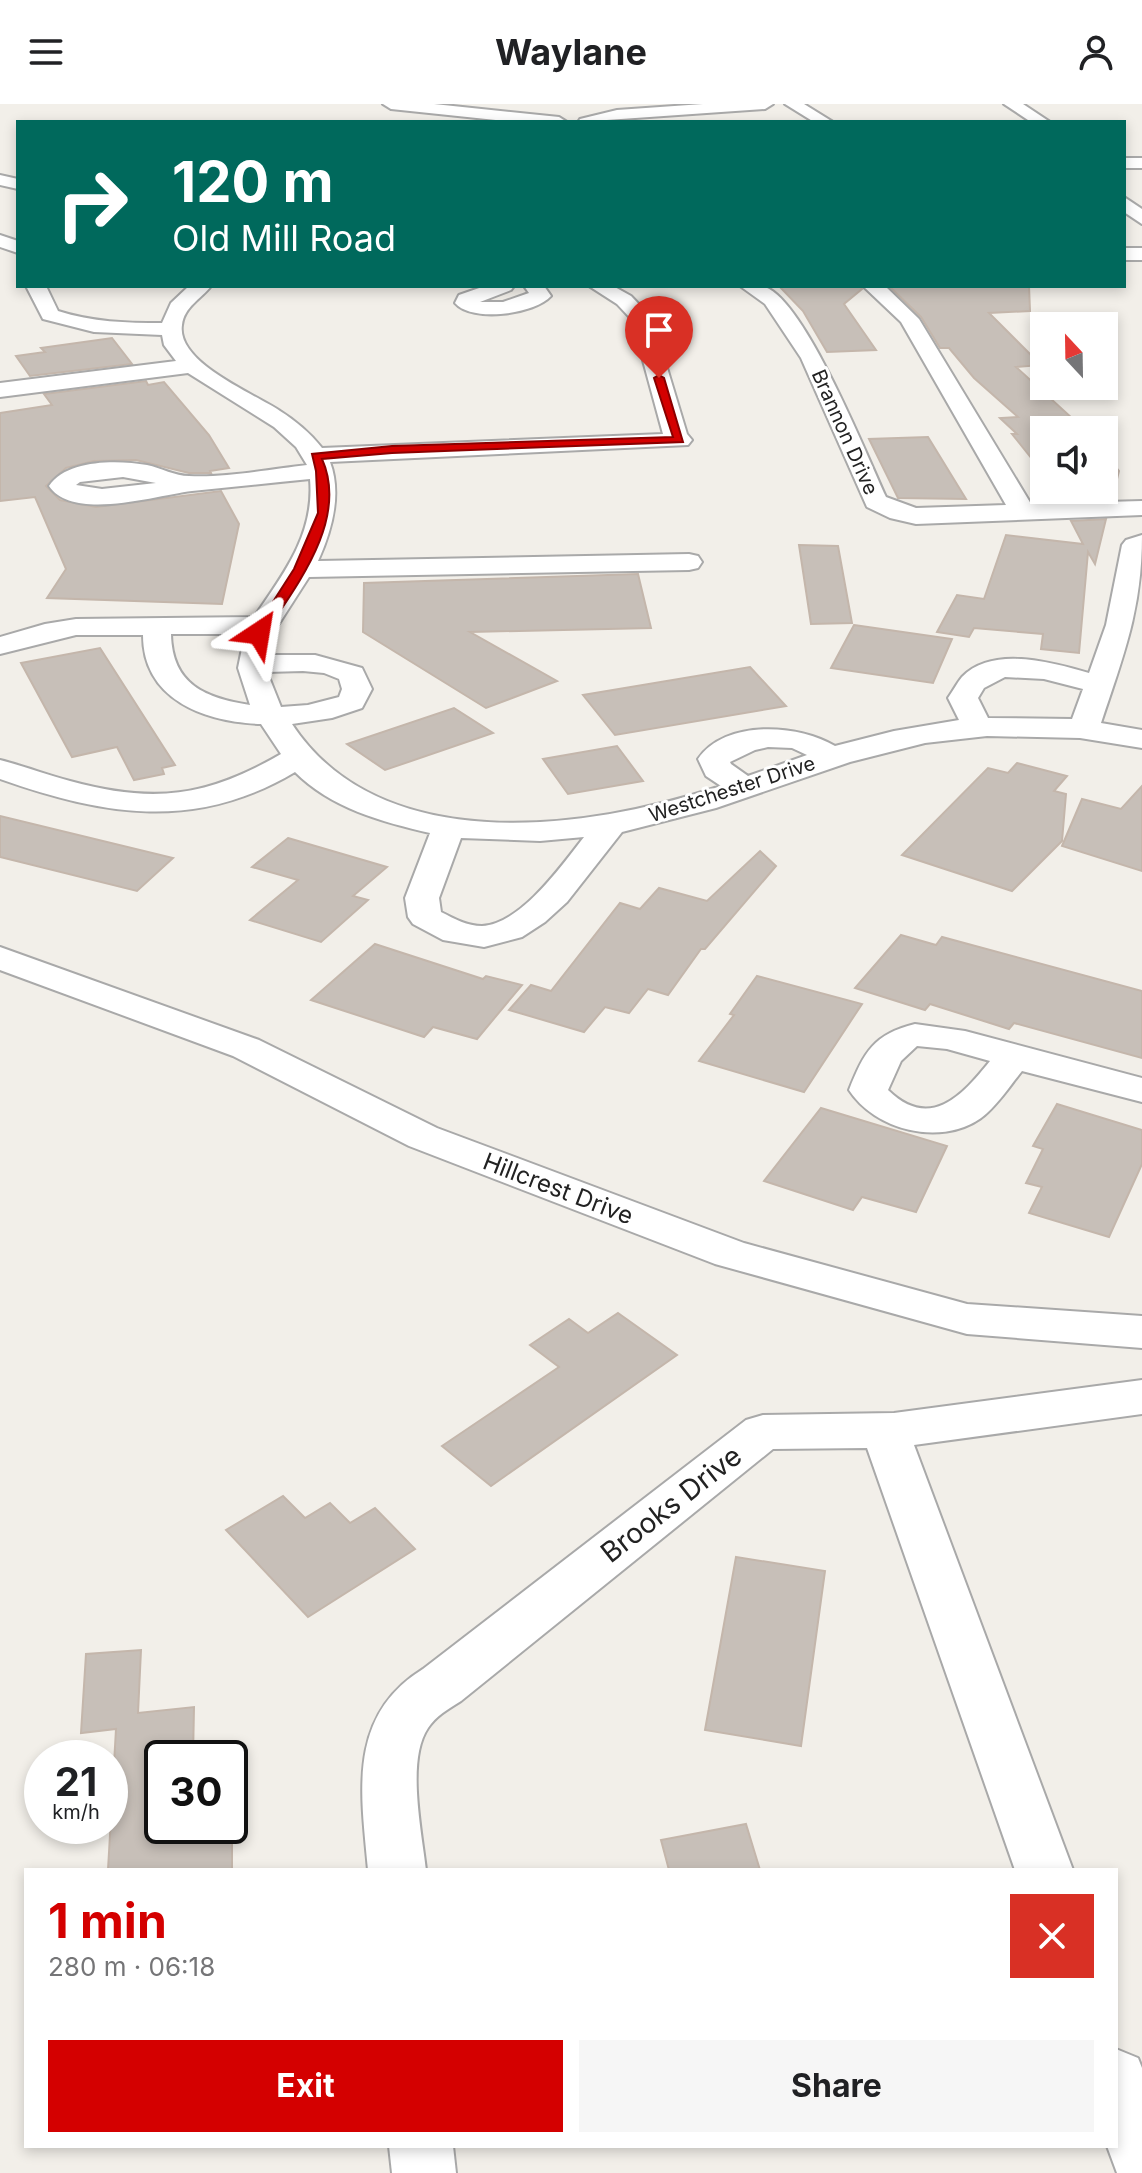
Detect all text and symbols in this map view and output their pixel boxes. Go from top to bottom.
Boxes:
icon: menu [24,30,68,74]
text: Waylane [495,30,647,74]
icon: person [1074,30,1118,74]
text: 120 m [172,148,334,216]
icon: right [40,152,144,256]
text: Old Mill Road [172,216,396,260]
pin [625,296,693,378]
icon: arrive [637,308,681,352]
north arrow [1030,312,1118,400]
map controls [1030,312,1118,504]
street label: Brannon Drive [807,366,883,498]
button: sound [1030,416,1118,504]
position arrow [217,591,301,675]
street label: Westchester Drive [646,751,818,827]
street label: Hillcrest Drive [479,1147,637,1230]
street label: Brooks Drive [594,1438,748,1570]
speed limit sign: 30 [144,1740,248,1844]
text: 21 [55,1757,97,1806]
text: km/h [52,1800,100,1824]
text: 1 min [48,1891,167,1950]
button: close [1010,1894,1094,1978]
text: 280 m · 06:18 [48,1951,215,1982]
button: Exit [48,2040,563,2132]
button: Share [579,2040,1094,2132]

